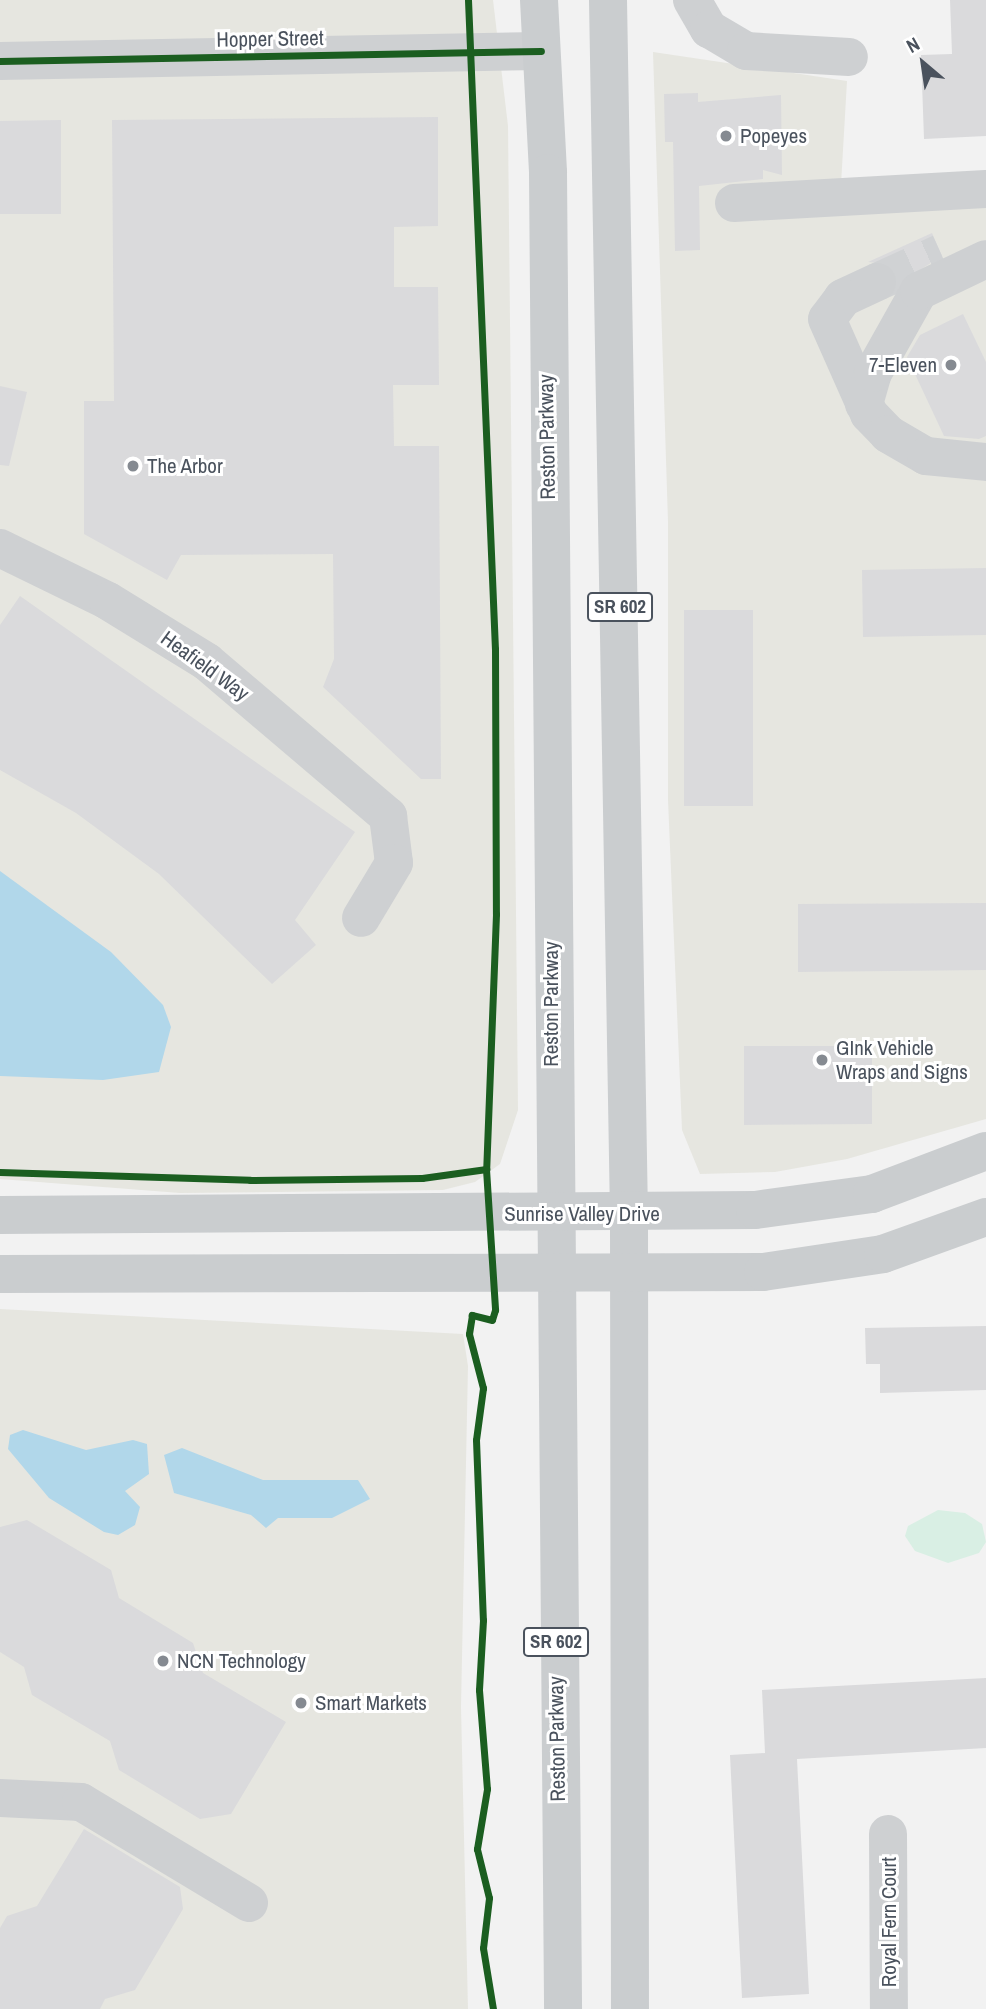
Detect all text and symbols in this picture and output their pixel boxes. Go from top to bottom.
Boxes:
street label: Hopper Street [216,25,324,53]
north arrow [888,28,958,98]
text: N [902,31,924,59]
place label: Popeyes [740,123,807,149]
marker: Popeyes [718,128,734,144]
place label: 7-Eleven [869,352,937,378]
marker: 7-Eleven [943,357,959,373]
street label: Reston Parkway [533,374,561,500]
place label: The Arbor [147,453,224,479]
marker: The Arbor [125,458,141,474]
road number: SR 602 [587,592,653,622]
street label: Heafield Way [156,626,254,706]
street label: Reston Parkway [538,941,564,1067]
place label: GInk Vehicle Wraps and Signs [836,1035,968,1085]
marker: GInk Vehicle Wraps and Signs [814,1052,830,1068]
street label: Sunrise Valley Drive [504,1201,660,1227]
road number: SR 602 [523,1626,589,1658]
place label: NCN Technology [177,1648,306,1674]
marker: NCN Technology [155,1653,171,1669]
street label: Reston Parkway [543,1676,571,1802]
place label: Smart Markets [315,1690,427,1716]
marker: Smart Markets [293,1695,309,1711]
street label: Royal Fern Court [876,1857,902,1987]

